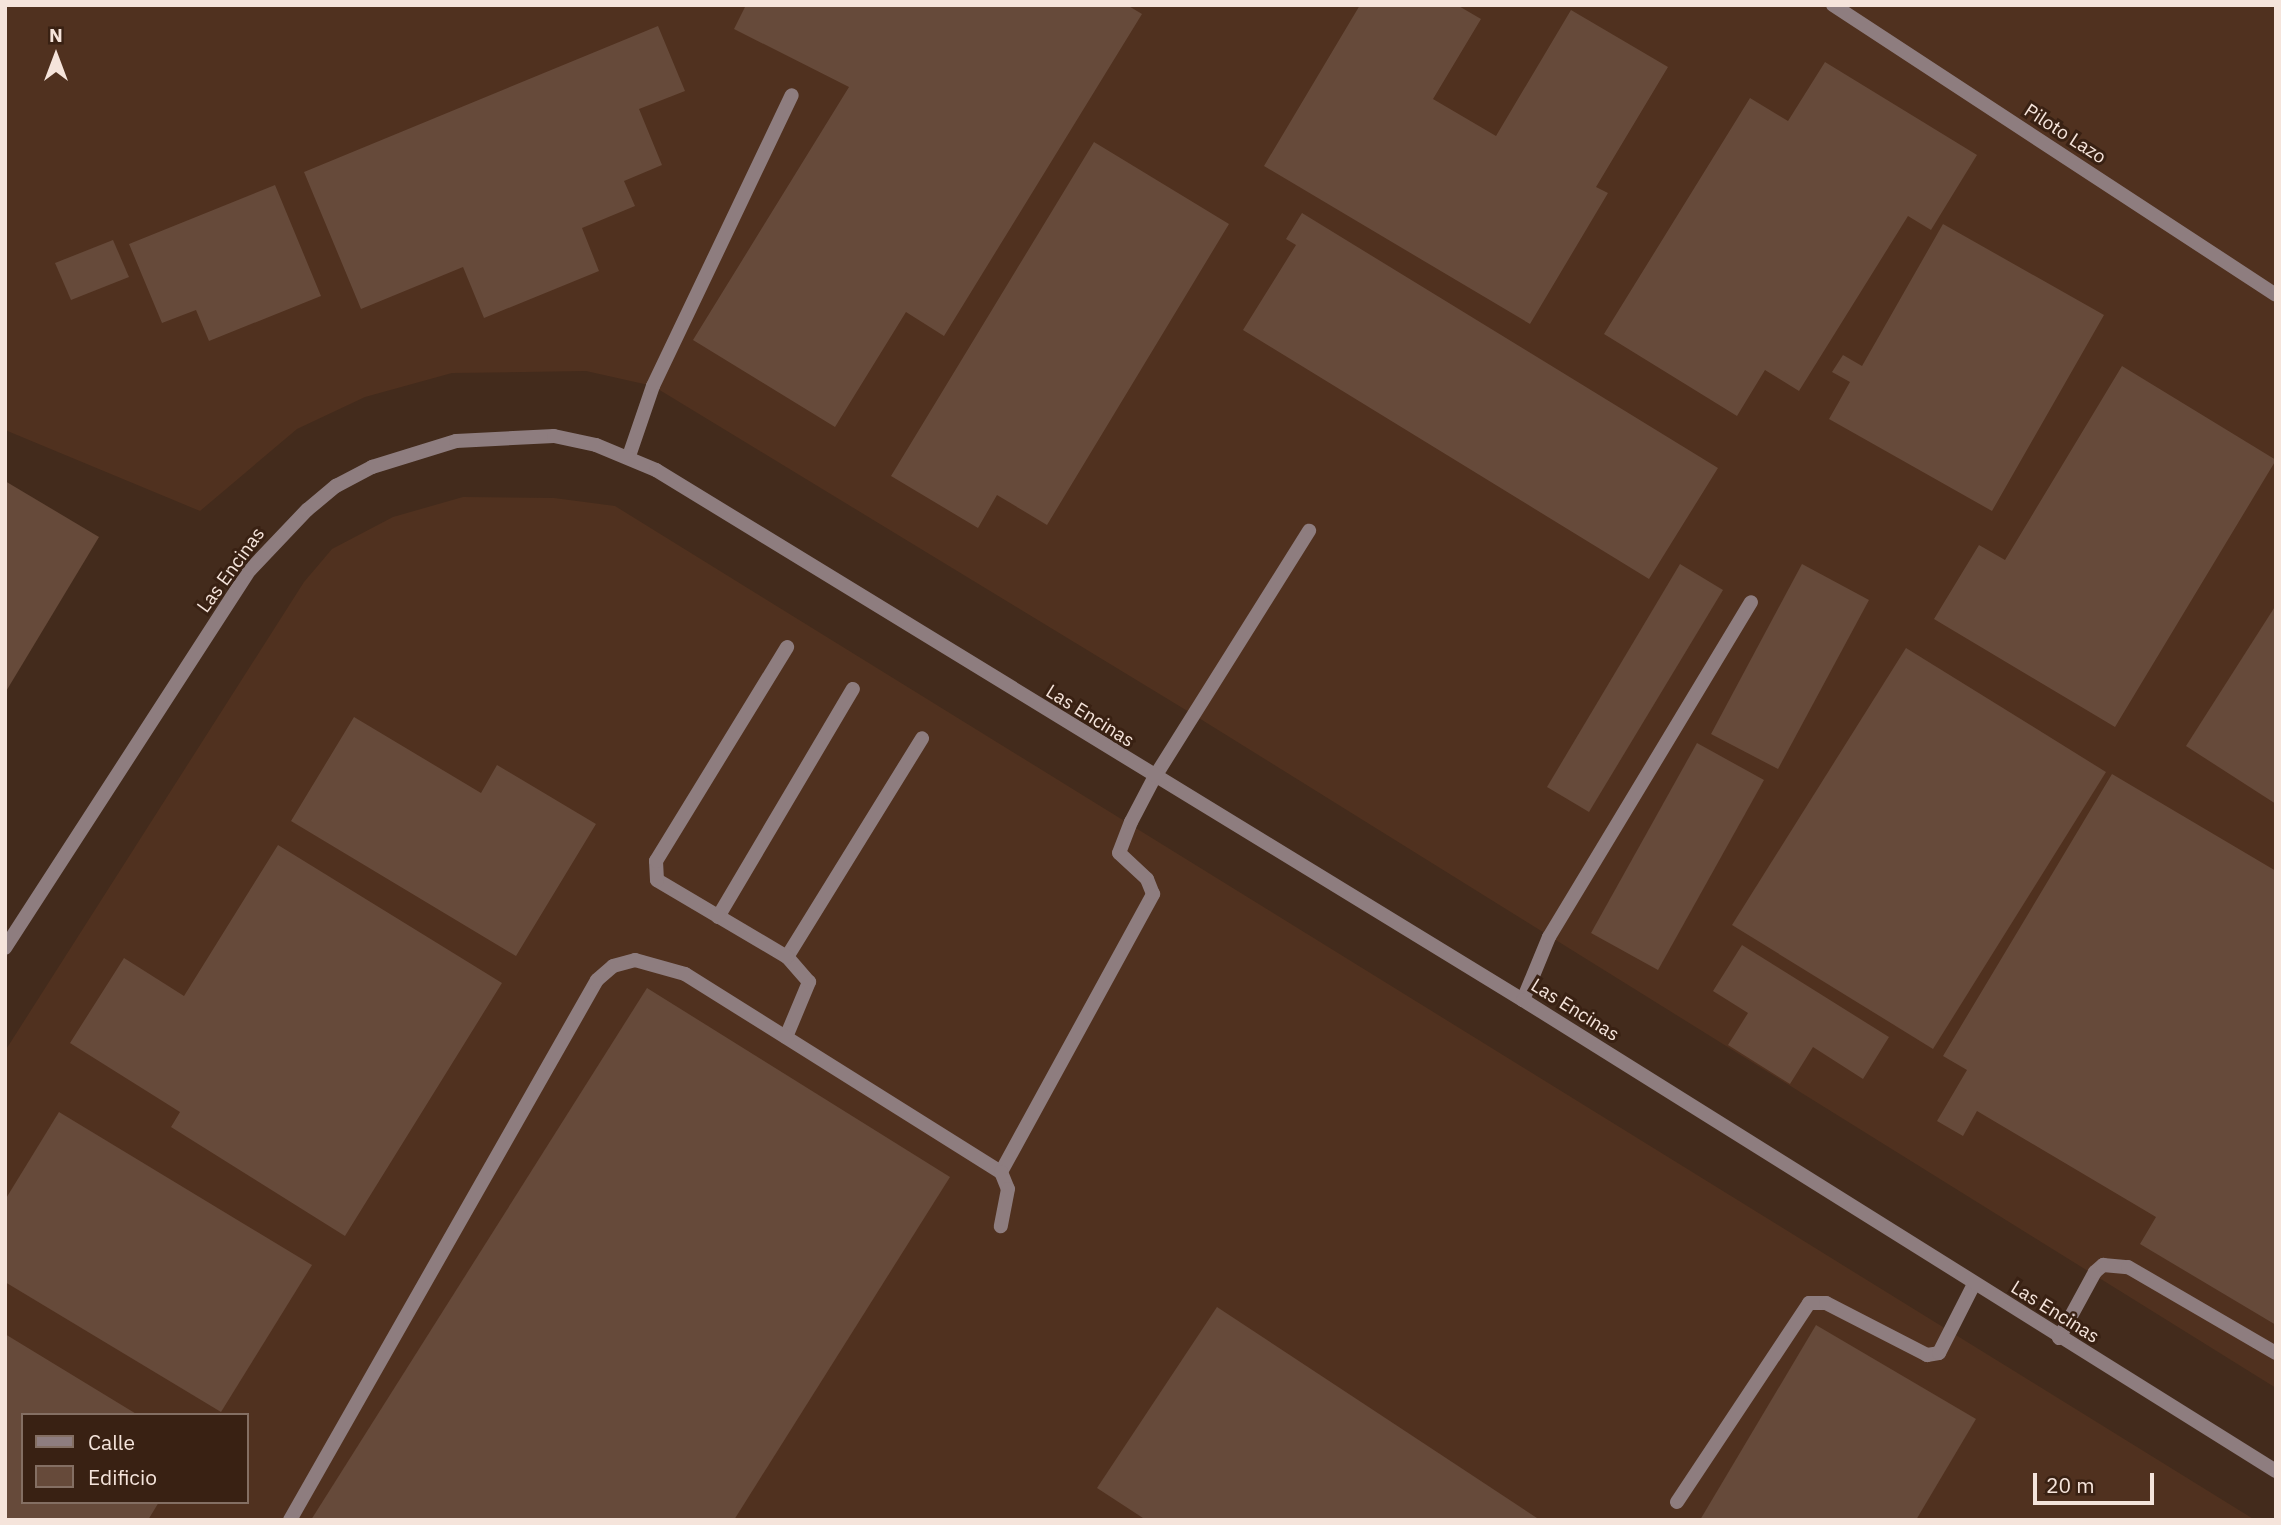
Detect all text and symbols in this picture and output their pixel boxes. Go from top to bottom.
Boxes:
north arrow [21,21,91,91]
text: N [49,23,63,47]
street label: Piloto Lazo [2020,99,2110,169]
street label: Las Encinas [192,523,270,617]
street label: Las Encinas [1042,680,1138,752]
street label: Las Encinas [1527,974,1623,1046]
street label: Las Encinas [2007,1276,2103,1348]
legend [21,1413,248,1504]
text: Calle [88,1428,135,1456]
scale bar [2036,1458,2157,1502]
text: Edificio [88,1463,157,1491]
text: 20 m [2046,1471,2095,1499]

